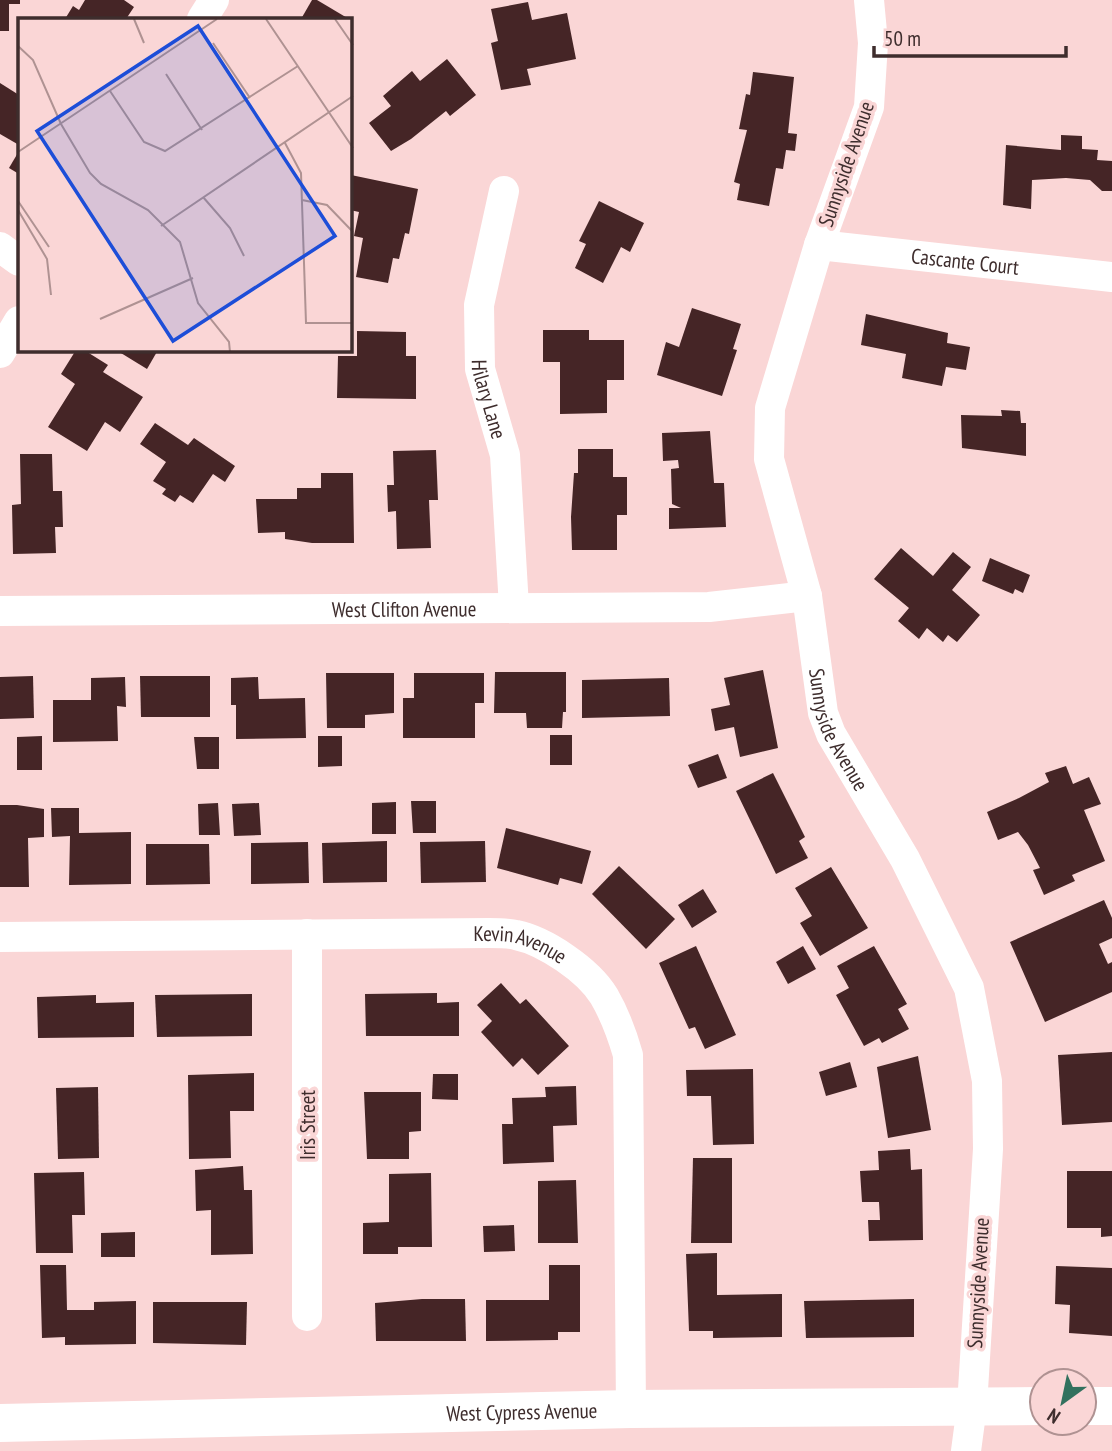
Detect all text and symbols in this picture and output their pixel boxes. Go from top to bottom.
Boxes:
scale bar [874,14,1066,58]
inset map [18,18,352,352]
text: 50 m [884,25,921,52]
street label: Sunnyside Avenue [812,98,880,230]
street label: Cascante Court [910,242,1021,280]
street label: Hilary Lane [466,359,513,442]
street label: West Clifton Avenue [332,595,476,623]
street label: Sunnyside Avenue [804,667,875,796]
street label: Kevin Avenue [473,919,572,969]
street label: Iris Street [294,1090,321,1160]
street label: Sunnyside Avenue [961,1217,995,1349]
north arrow [1028,1367,1098,1437]
street label: West Cypress Avenue [446,1396,598,1427]
text: N [1043,1403,1065,1429]

